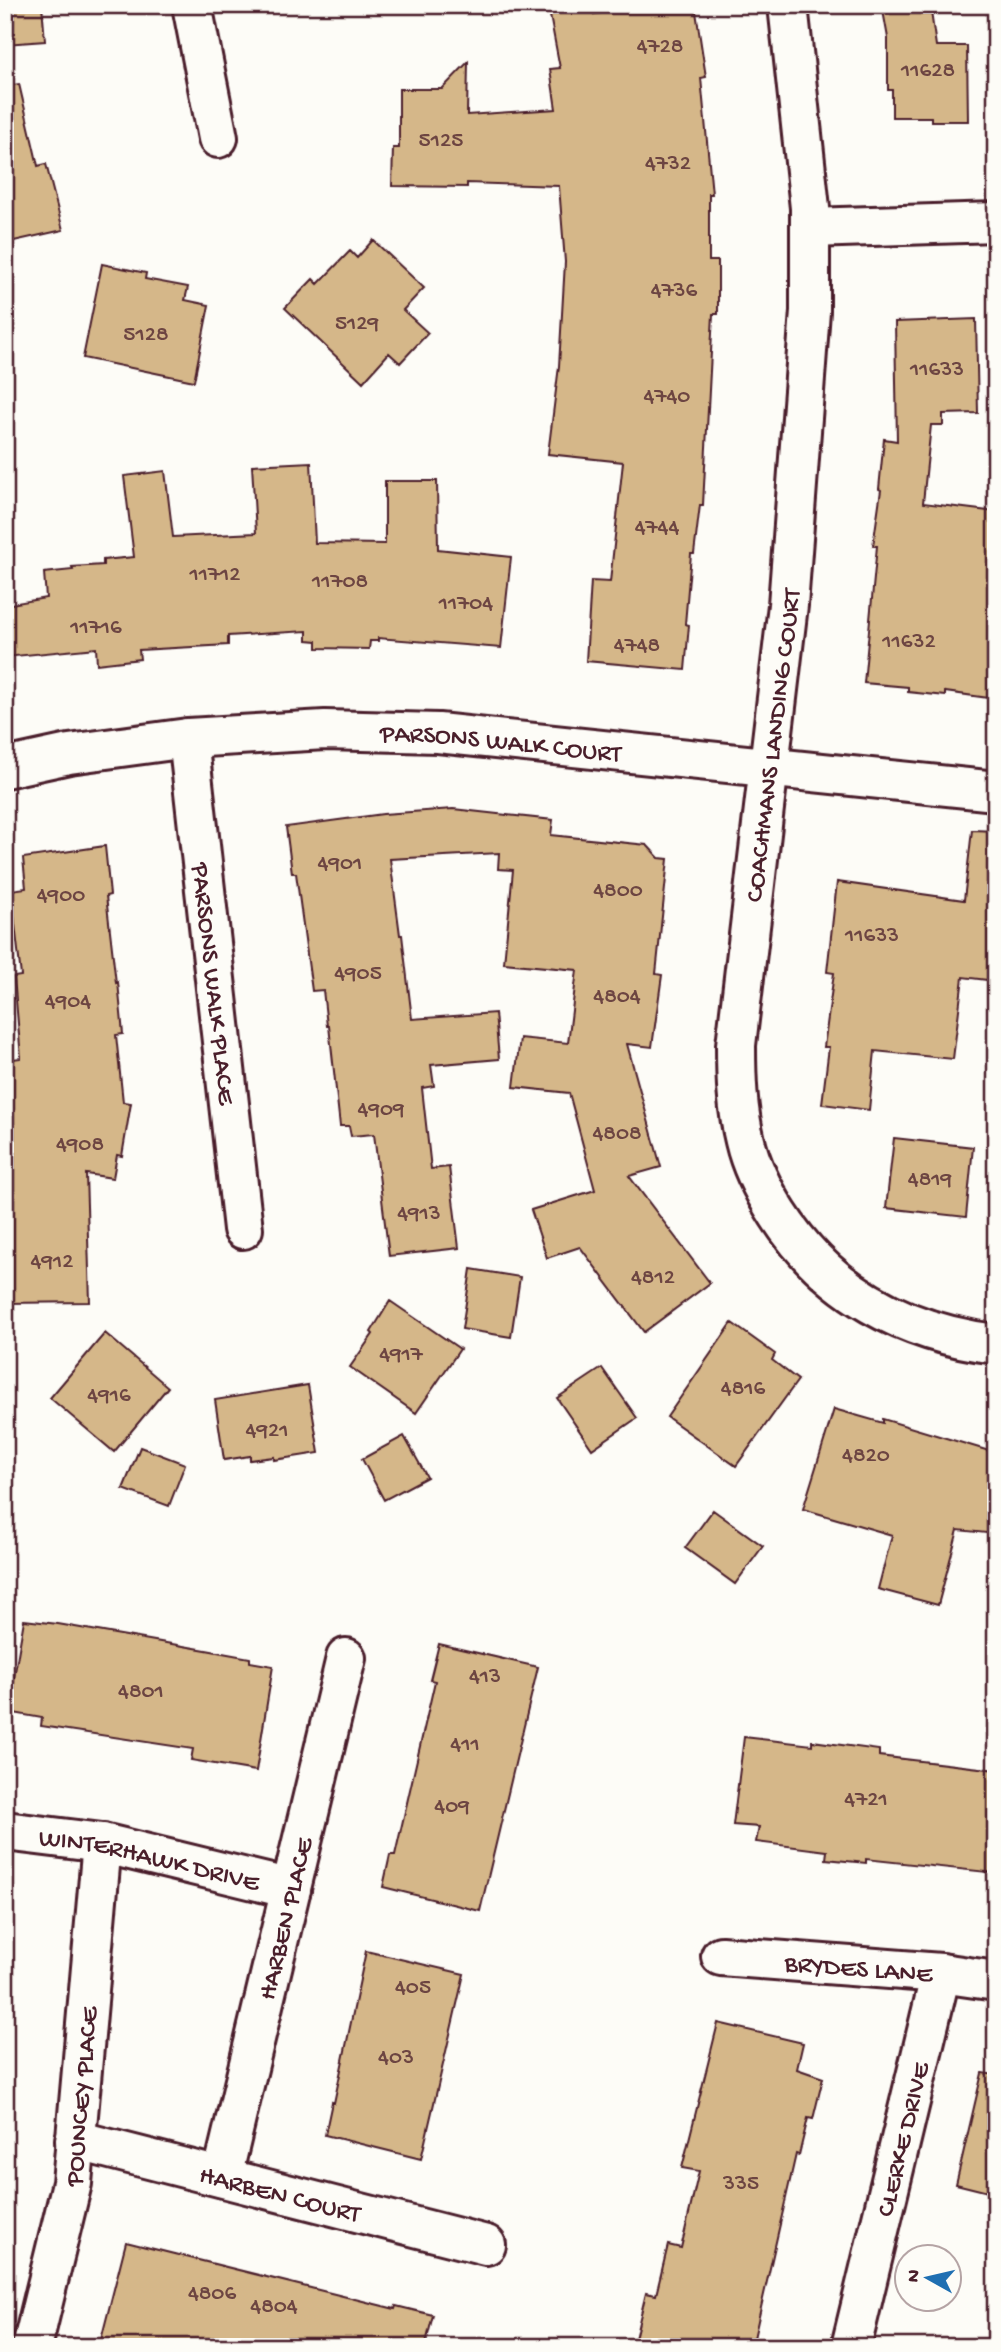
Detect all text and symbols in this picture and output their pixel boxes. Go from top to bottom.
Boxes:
house number: 4728 [637,34,683,61]
house number: 11628 [900,58,955,85]
house number: 5125 [419,128,463,155]
house number: 4732 [645,151,691,178]
house number: 4736 [651,278,698,305]
house number: 5129 [335,311,380,338]
house number: 5128 [123,322,169,349]
house number: 11633 [909,357,964,384]
house number: 4740 [644,384,690,411]
house number: 4744 [635,515,679,542]
house number: 11712 [188,562,241,589]
house number: 11708 [311,569,368,596]
street label: COACHMANS LANDING COURT [741,586,810,904]
house number: 11704 [438,591,493,618]
house number: 11716 [69,615,122,642]
house number: 11632 [881,629,936,656]
house number: 4748 [614,633,660,660]
street label: PARSONS WALK COURT [379,720,623,772]
house number: 4901 [318,851,362,878]
street label: PARSONS WALK PLACE [182,860,240,1107]
house number: 4800 [593,878,643,905]
house number: 4900 [37,883,85,910]
house number: 11633 [844,923,899,950]
house number: 4905 [334,961,382,988]
house number: 4804 [593,984,641,1011]
house number: 4904 [45,989,91,1016]
house number: 4909 [358,1097,405,1124]
house number: 4808 [592,1121,642,1148]
house number: 4908 [56,1132,104,1159]
house number: 4819 [908,1167,953,1194]
house number: 4913 [397,1201,441,1228]
house number: 4912 [31,1249,73,1276]
house number: 4812 [631,1265,675,1292]
house number: 4917 [379,1342,424,1369]
house number: 4816 [721,1376,766,1403]
house number: 4916 [87,1383,131,1410]
house number: 4921 [246,1418,288,1445]
house number: 4820 [842,1443,890,1470]
house number: 413 [469,1664,501,1691]
house number: 4801 [118,1679,164,1706]
house number: 411 [450,1732,480,1759]
house number: 4721 [844,1787,888,1814]
house number: 409 [434,1794,470,1821]
street label: WINTERHAWK DRIVE [37,1824,263,1901]
street label: HARBEN PLACE [254,1834,323,2004]
street label: BRYDES LANE [782,1950,934,1992]
house number: 405 [395,1975,431,2002]
street label: POUNCEY PLACE [61,2005,108,2189]
house number: 403 [378,2045,414,2072]
street label: CLERKE DRIVE [872,2059,939,2220]
street label: HARBEN COURT [196,2161,364,2233]
house number: 335 [722,2171,759,2198]
north arrow [892,2244,962,2314]
text: N [902,2268,927,2284]
house number: 4806 [188,2281,236,2308]
house number: 4804 [250,2294,298,2321]

